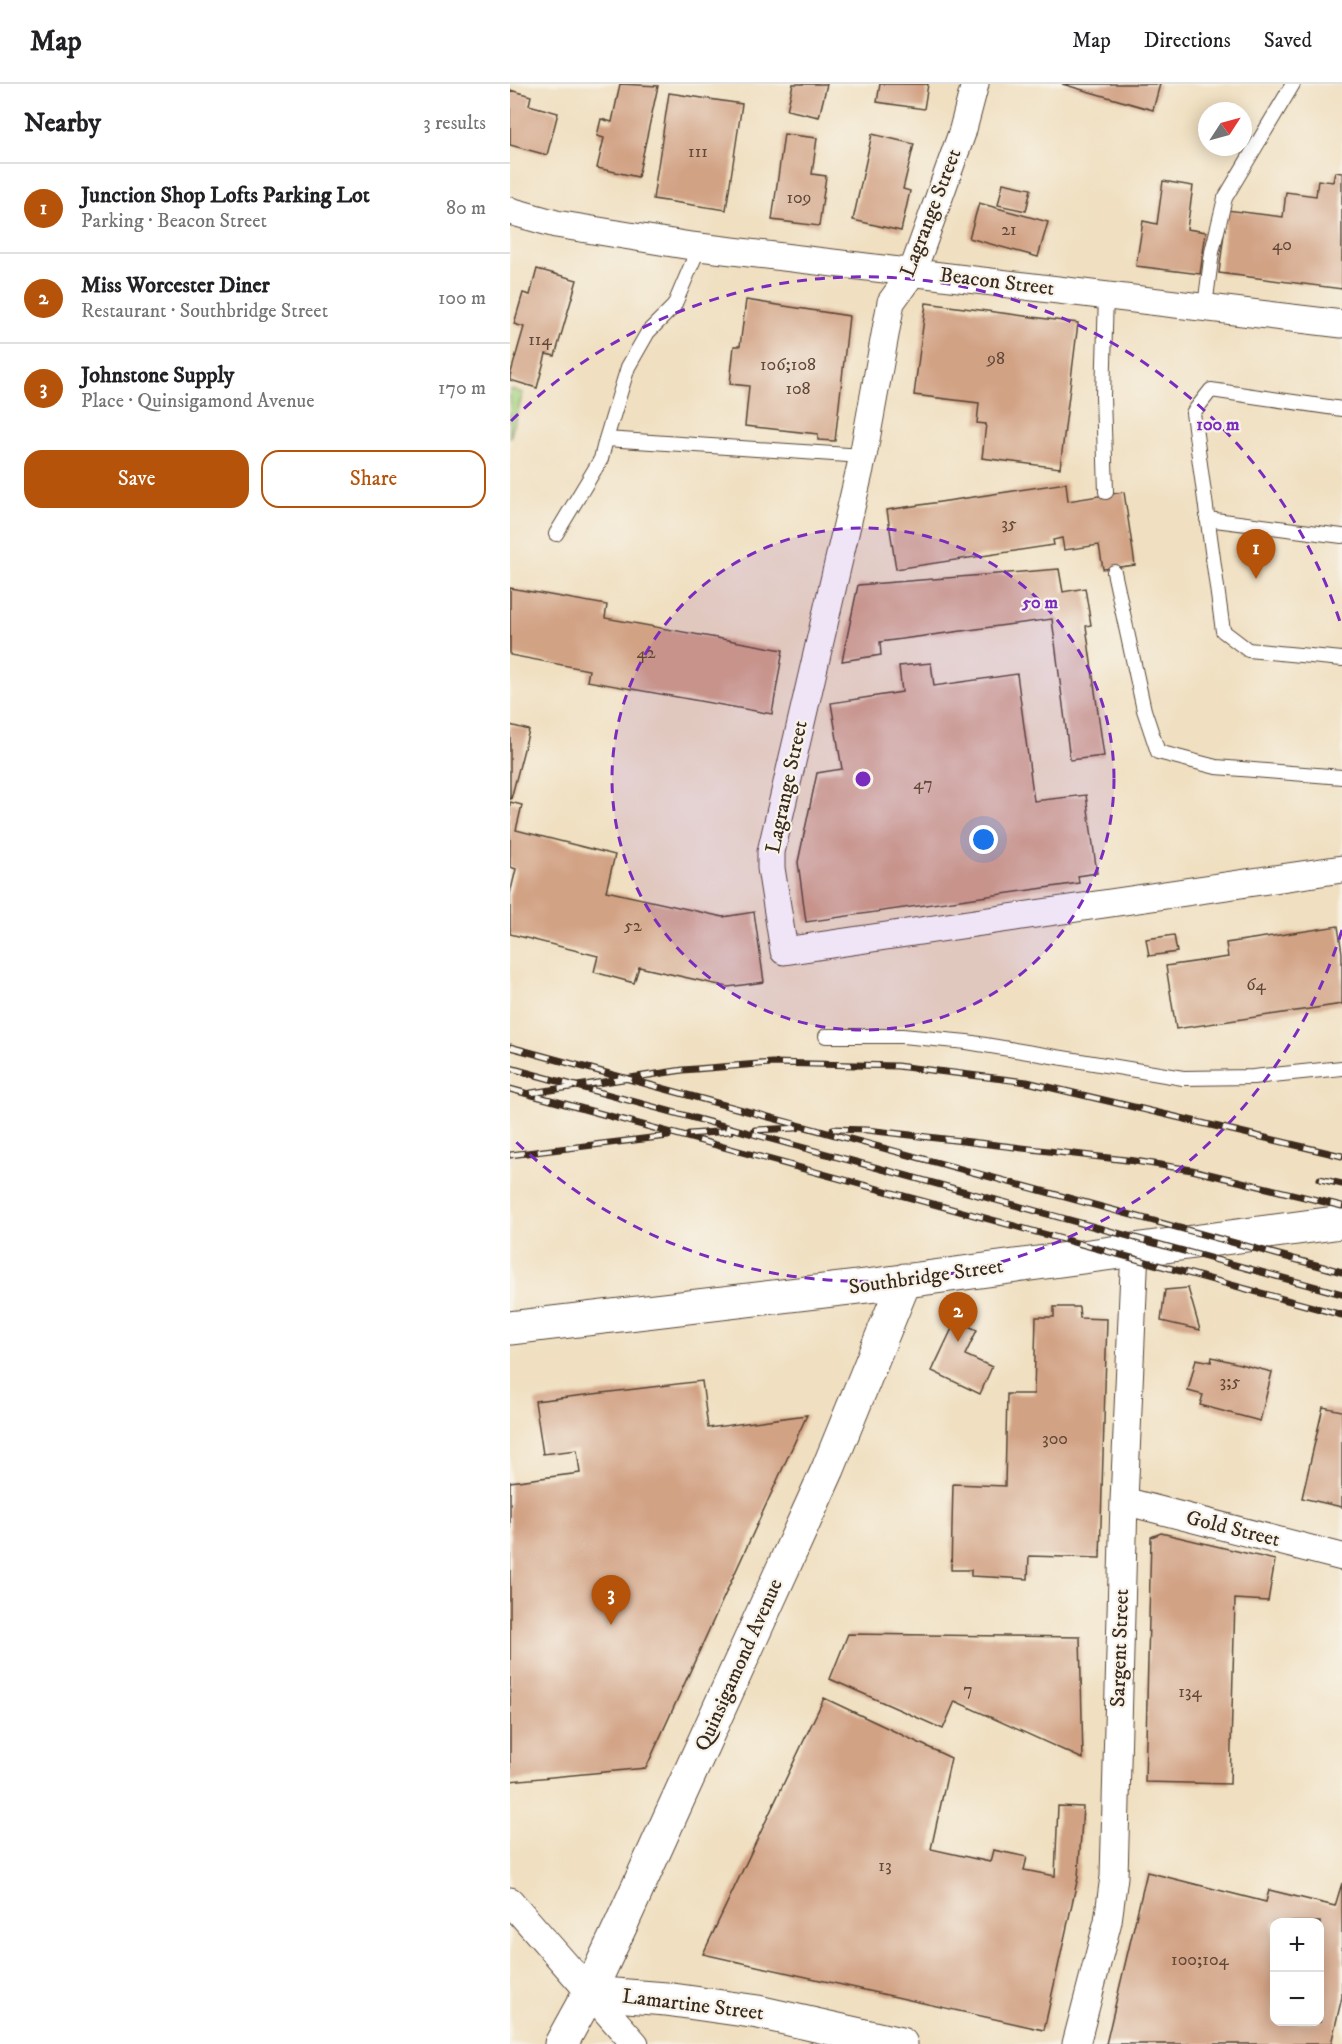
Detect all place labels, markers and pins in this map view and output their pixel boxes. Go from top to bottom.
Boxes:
pin: 1 [1236,530,1276,579]
centre of rings [853,769,873,789]
pin: 2 [938,1292,978,1342]
pin: 3 [592,1576,630,1625]

